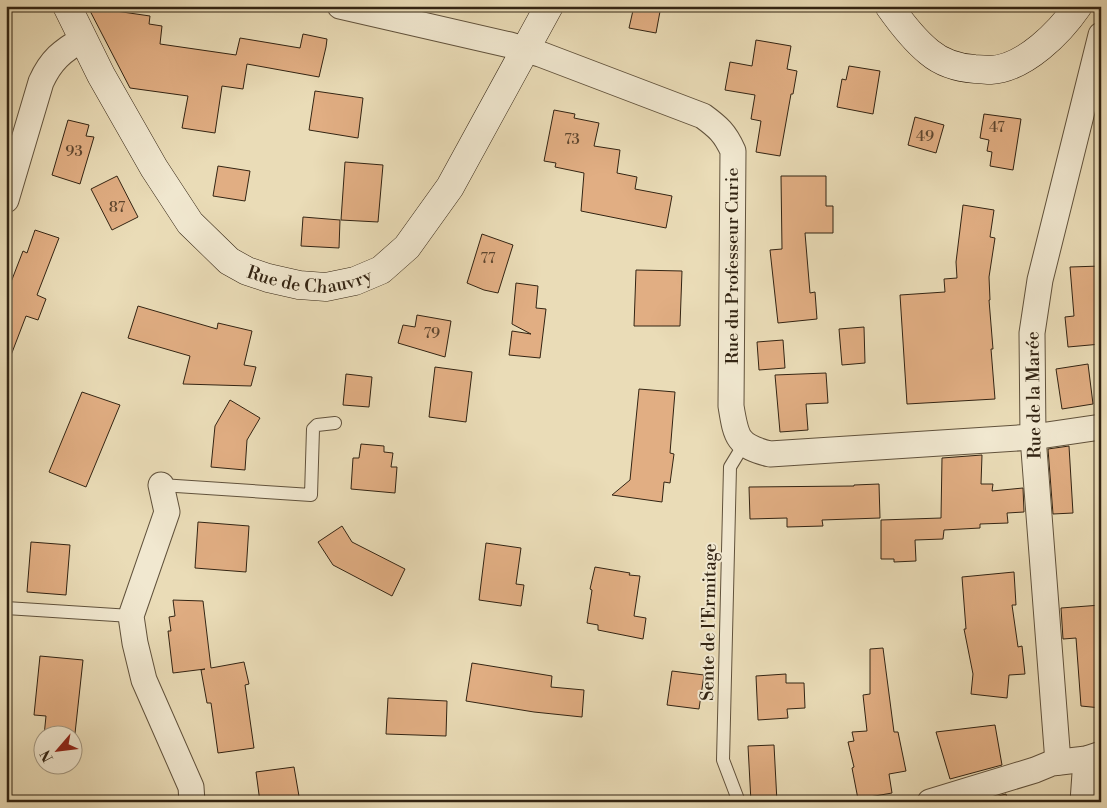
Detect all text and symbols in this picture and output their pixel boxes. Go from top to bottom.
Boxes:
house number: 47 [989,118,1005,137]
house number: 49 [916,127,934,146]
house number: 73 [564,130,580,149]
house number: 93 [65,142,83,161]
street label: Rue du Professeur Curie [721,167,744,365]
house number: 87 [109,198,126,217]
house number: 77 [480,249,496,268]
street label: Rue de Chauvry [244,260,376,299]
house number: 79 [424,324,440,343]
street label: Rue de la Marée [1021,331,1047,459]
street label: Sente de l'Ermitage [696,543,722,701]
north arrow [32,726,82,776]
text: N [37,747,58,765]

